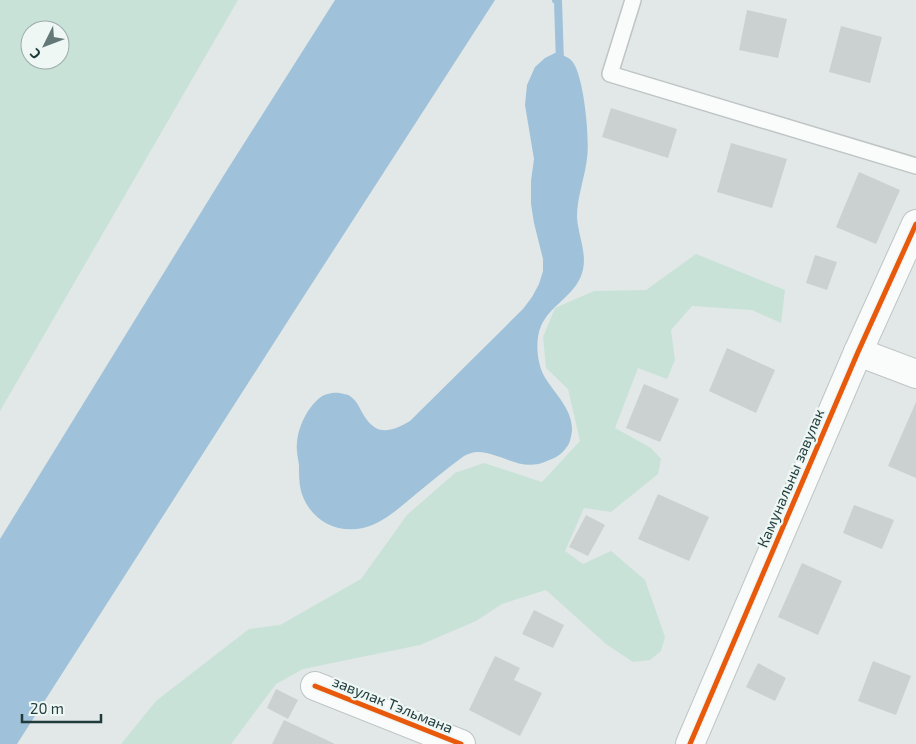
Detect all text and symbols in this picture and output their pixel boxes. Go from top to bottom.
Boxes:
north arrow [20,20,70,70]
text: С [26,45,44,63]
street label: Камунальны завулак [753,406,828,550]
street label: завулак Тэльмана [330,672,456,737]
scale bar [22,692,101,724]
text: 20 m [30,699,64,717]

